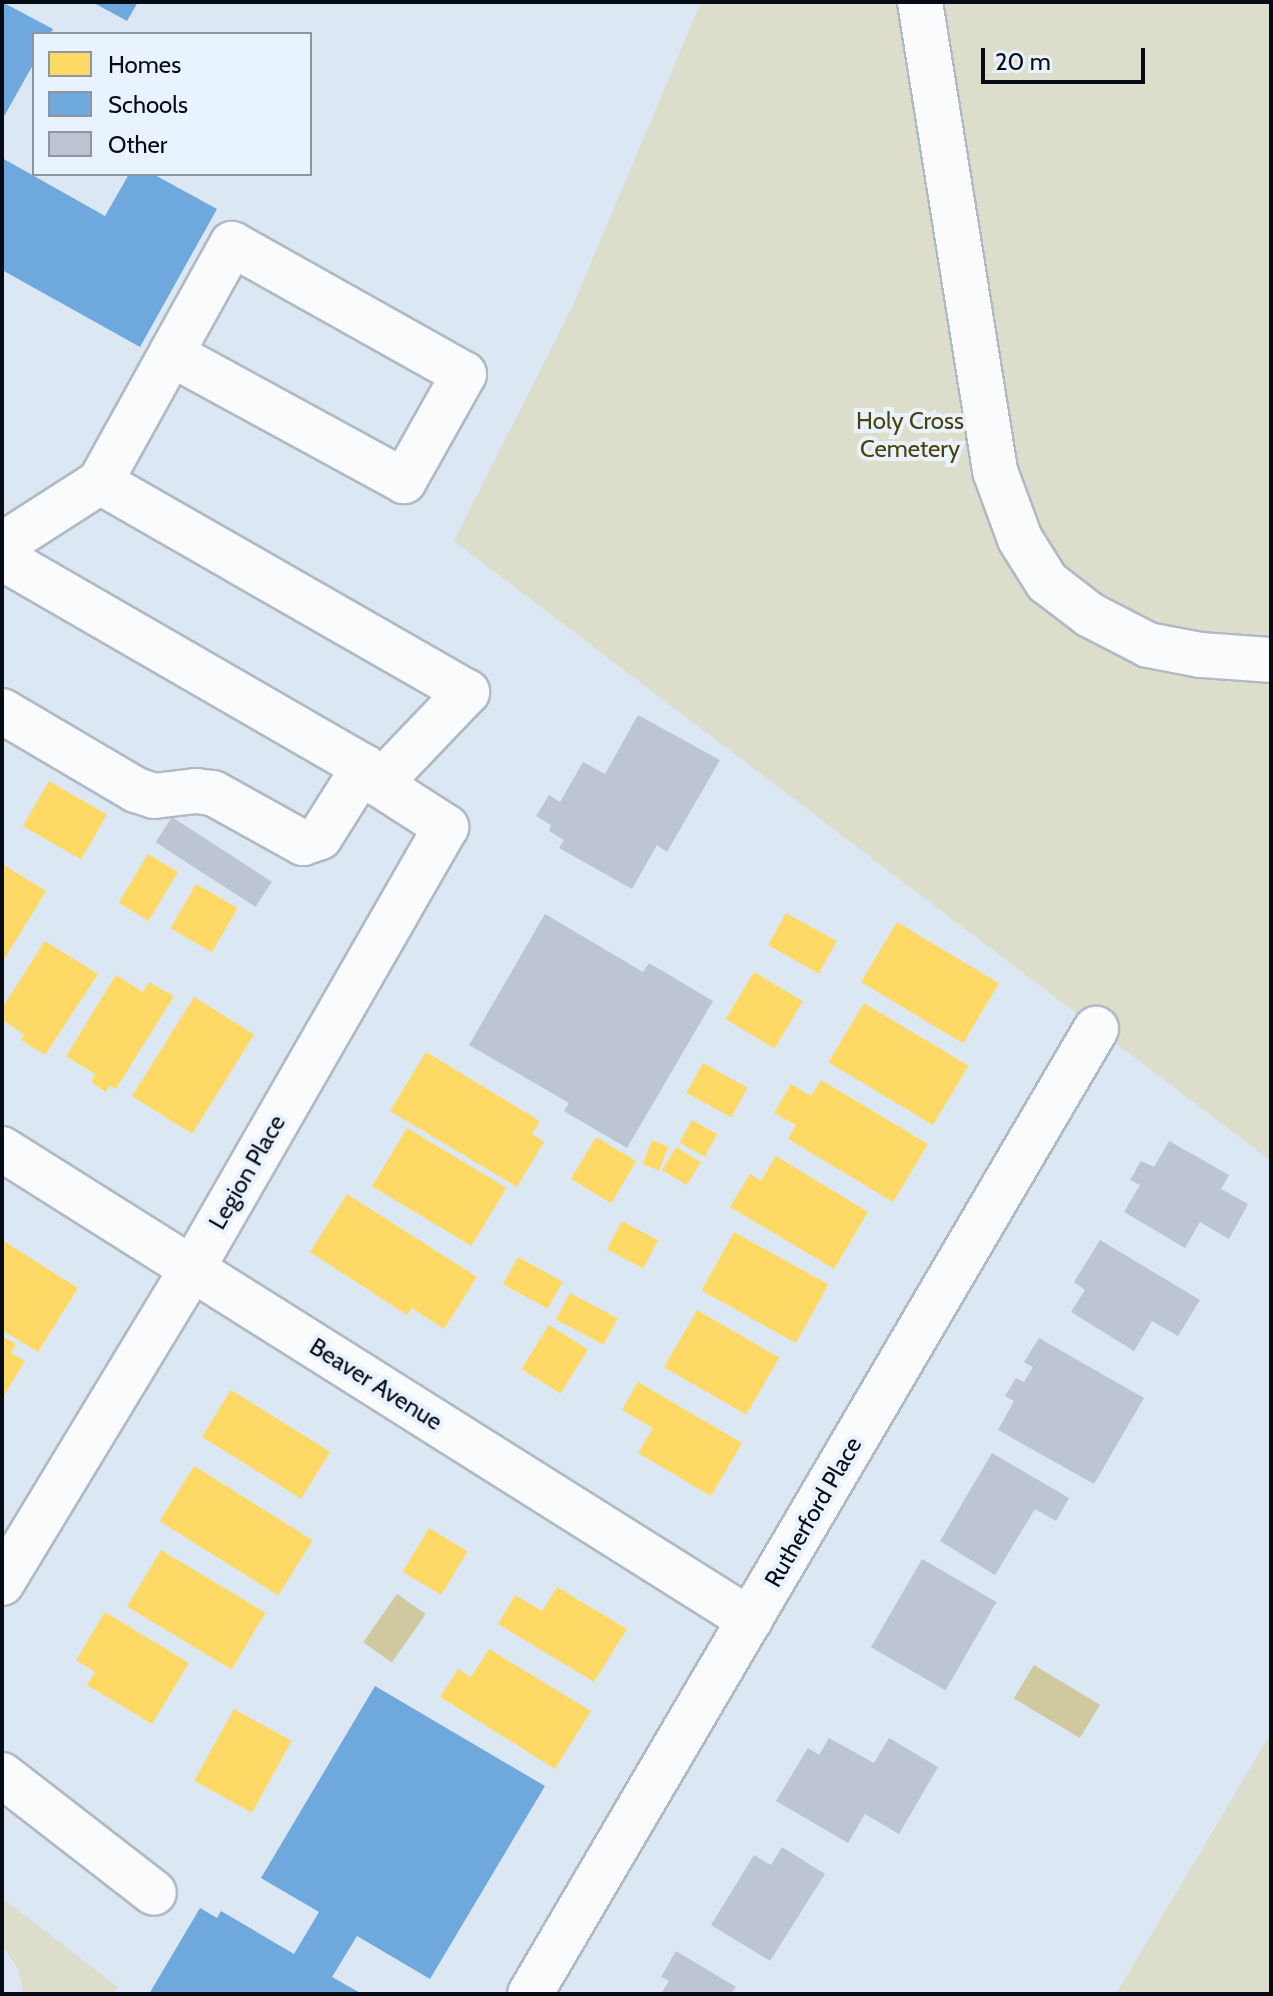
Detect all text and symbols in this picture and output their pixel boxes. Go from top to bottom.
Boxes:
legend [32,32,312,176]
scale bar [985,32,1149,82]
text: 20 m [995,47,1051,76]
text: Homes [108,50,181,79]
text: Schools [108,90,188,119]
text: Other [108,130,167,159]
park label: Holy Cross Cemetery [856,407,964,463]
street label: Legion Place [203,1110,291,1234]
street label: Beaver Avenue [304,1332,448,1436]
street label: Rutherford Place [758,1432,868,1592]

